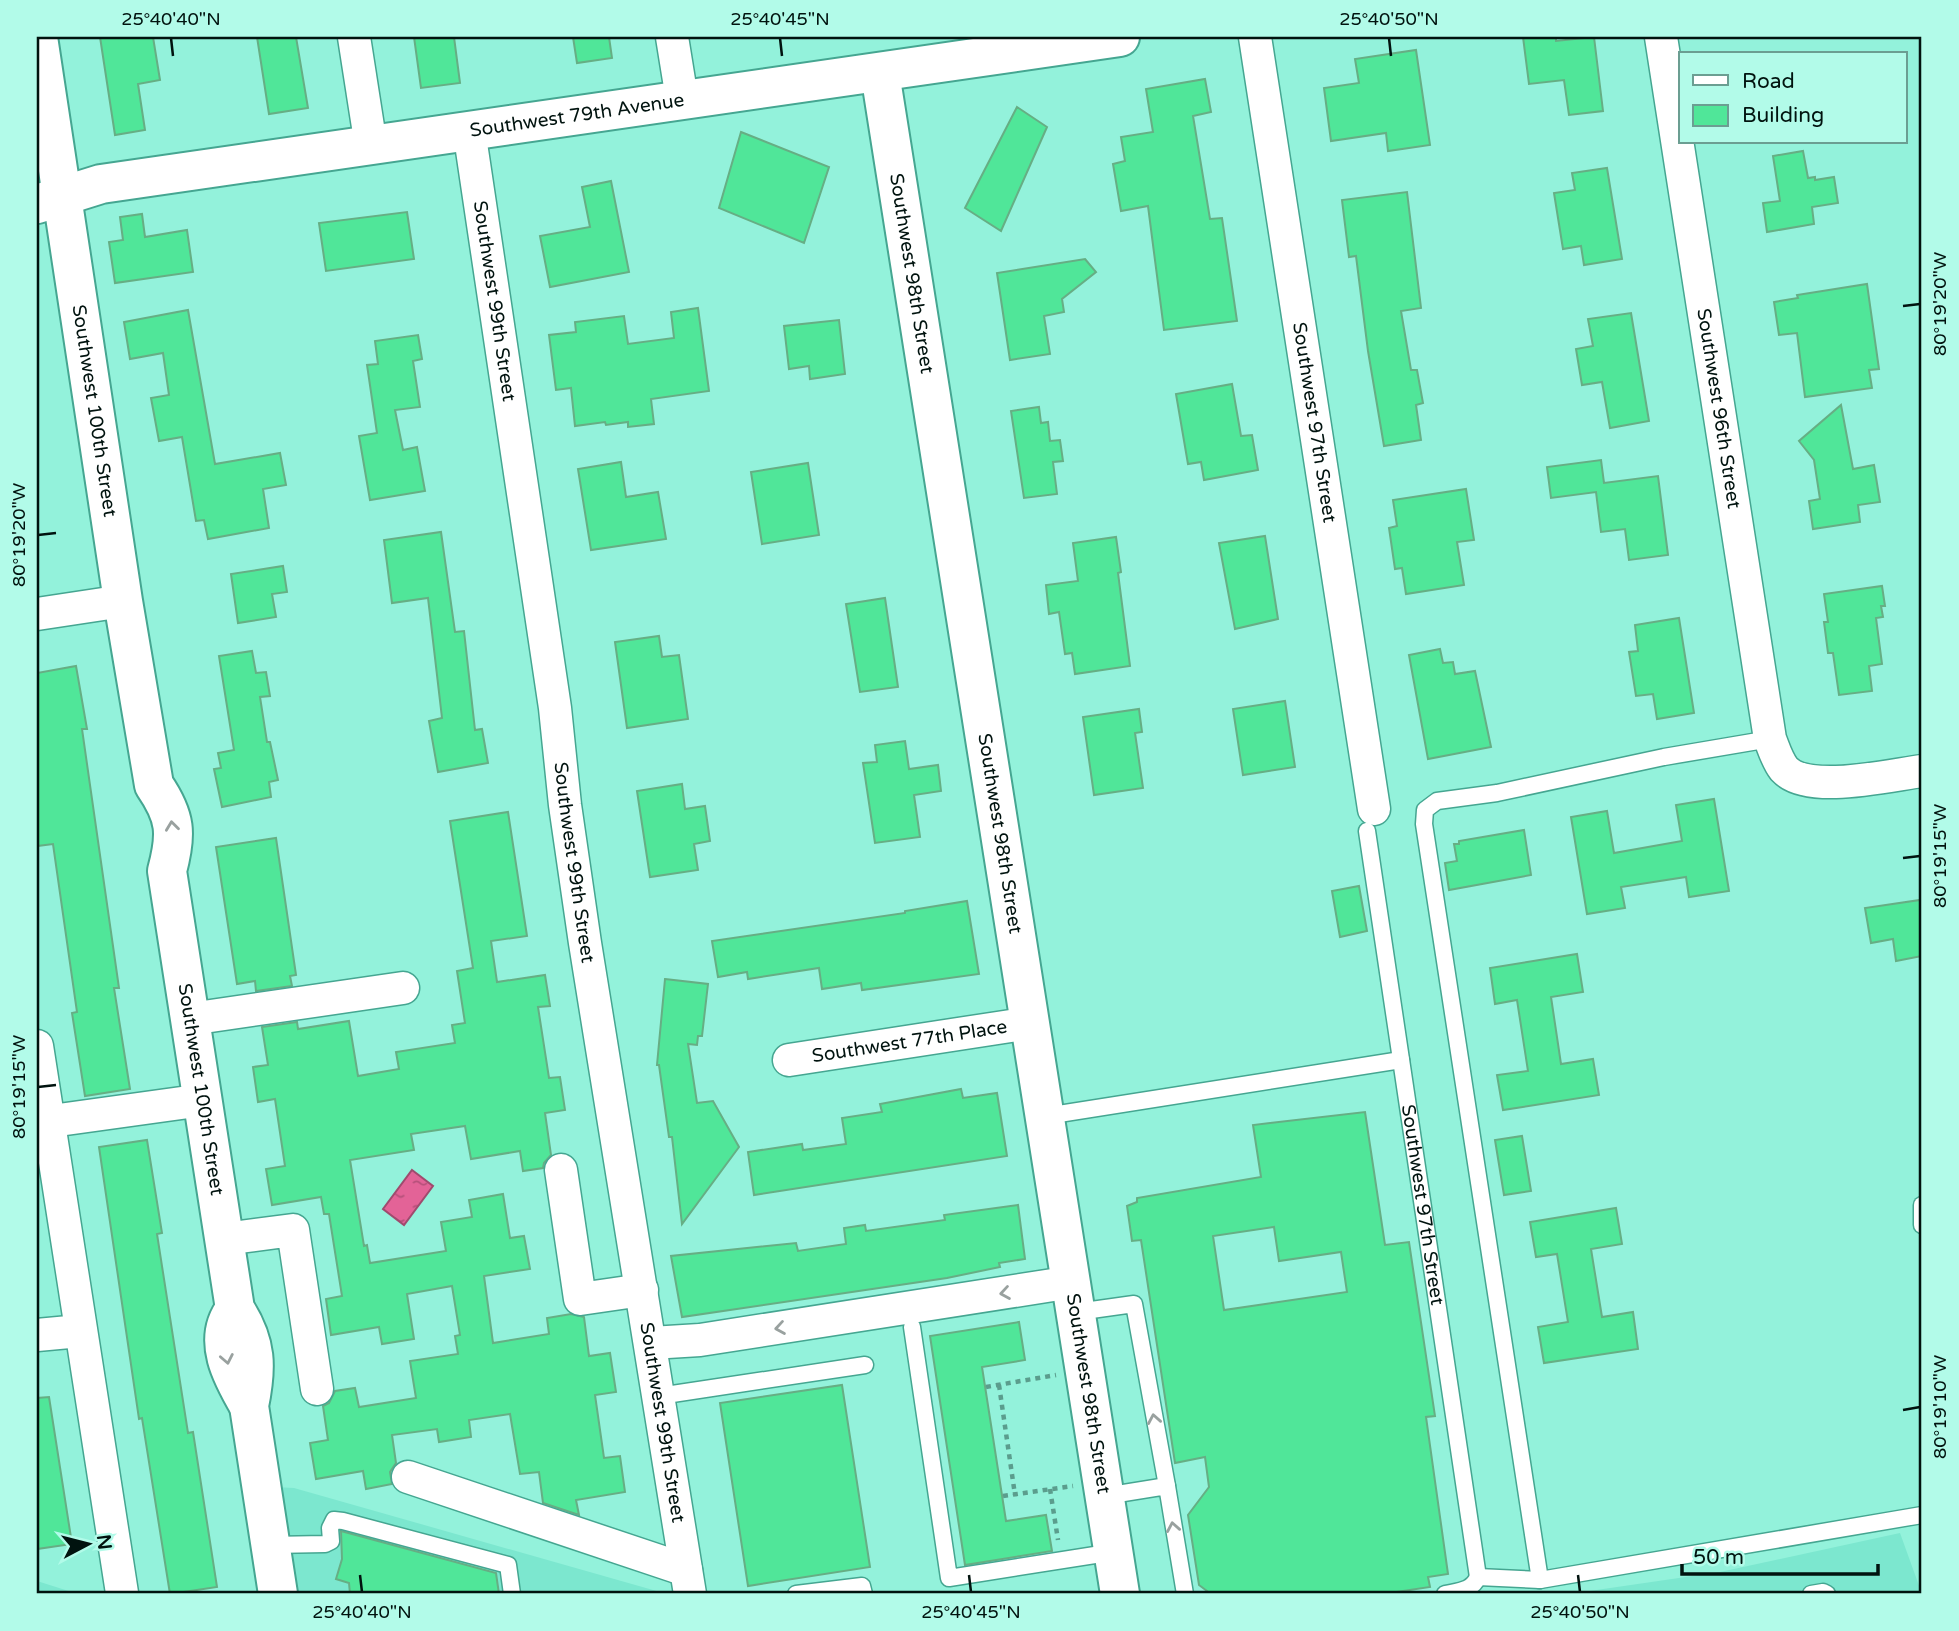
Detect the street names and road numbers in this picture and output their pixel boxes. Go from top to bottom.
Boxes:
street label: Southwest 79th Avenue [468,89,686,142]
street label: Southwest 98th Street [885,172,938,375]
street label: Southwest 99th Street [469,199,520,403]
street label: Southwest 100th Street [67,303,121,518]
street label: Southwest 96th Street [1692,307,1745,510]
street label: Southwest 97th Street [1288,321,1341,524]
street label: Southwest 98th Street [973,732,1027,935]
street label: Southwest 99th Street [550,761,599,964]
street label: Southwest 100th Street [174,982,228,1197]
street label: Southwest 77th Place [811,1016,1009,1067]
street label: Southwest 97th Street [1397,1103,1448,1307]
street label: Southwest 98th Street [1062,1292,1115,1495]
street label: Southwest 99th Street [635,1321,689,1524]

